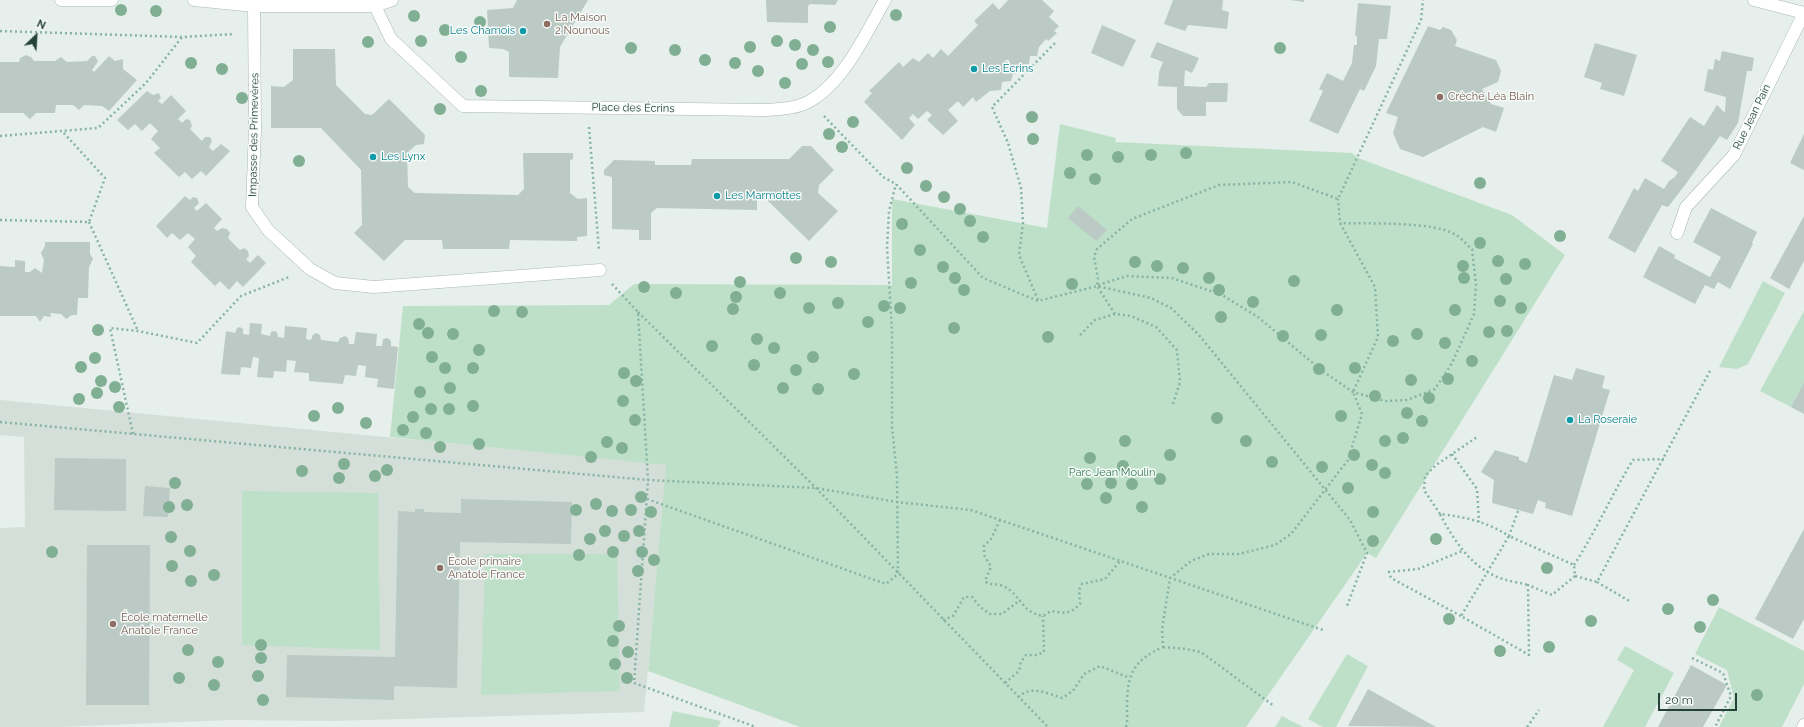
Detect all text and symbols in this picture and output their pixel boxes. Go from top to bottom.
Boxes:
place label: La Maison 2 Nounous [555,11,610,37]
north arrow [16,16,56,56]
text: N [35,17,48,32]
marker: La Maison 2 Nounous [542,19,552,29]
place label: Les Chamois [450,24,515,38]
marker: Les Chamois [518,26,528,36]
place label: Les Écrins [982,62,1033,76]
marker: Les Écrins [969,64,979,74]
street label: Impasse des Primevères [246,73,262,197]
street label: Rue Jean Pain [1730,82,1774,152]
place label: Crèche Léa Blain [1448,90,1534,104]
marker: Crèche Léa Blain [1435,92,1445,102]
street label: Place des Écrins [591,101,675,115]
place label: Les Lynx [381,150,425,164]
marker: Les Lynx [368,152,378,162]
place label: Les Marmottes [725,189,801,203]
marker: Les Marmottes [712,191,722,201]
place label: La Roseraie [1578,413,1637,427]
marker: La Roseraie [1565,415,1575,425]
park label: Parc Jean Moulin [1069,466,1155,480]
place label: École primaire Anatole France [448,555,525,581]
marker: École primaire Anatole France [435,563,445,573]
place label: École maternelle Anatole France [121,611,208,637]
marker: École maternelle Anatole France [108,619,118,629]
scale bar [1660,685,1739,711]
text: 20 m [1665,693,1693,707]

